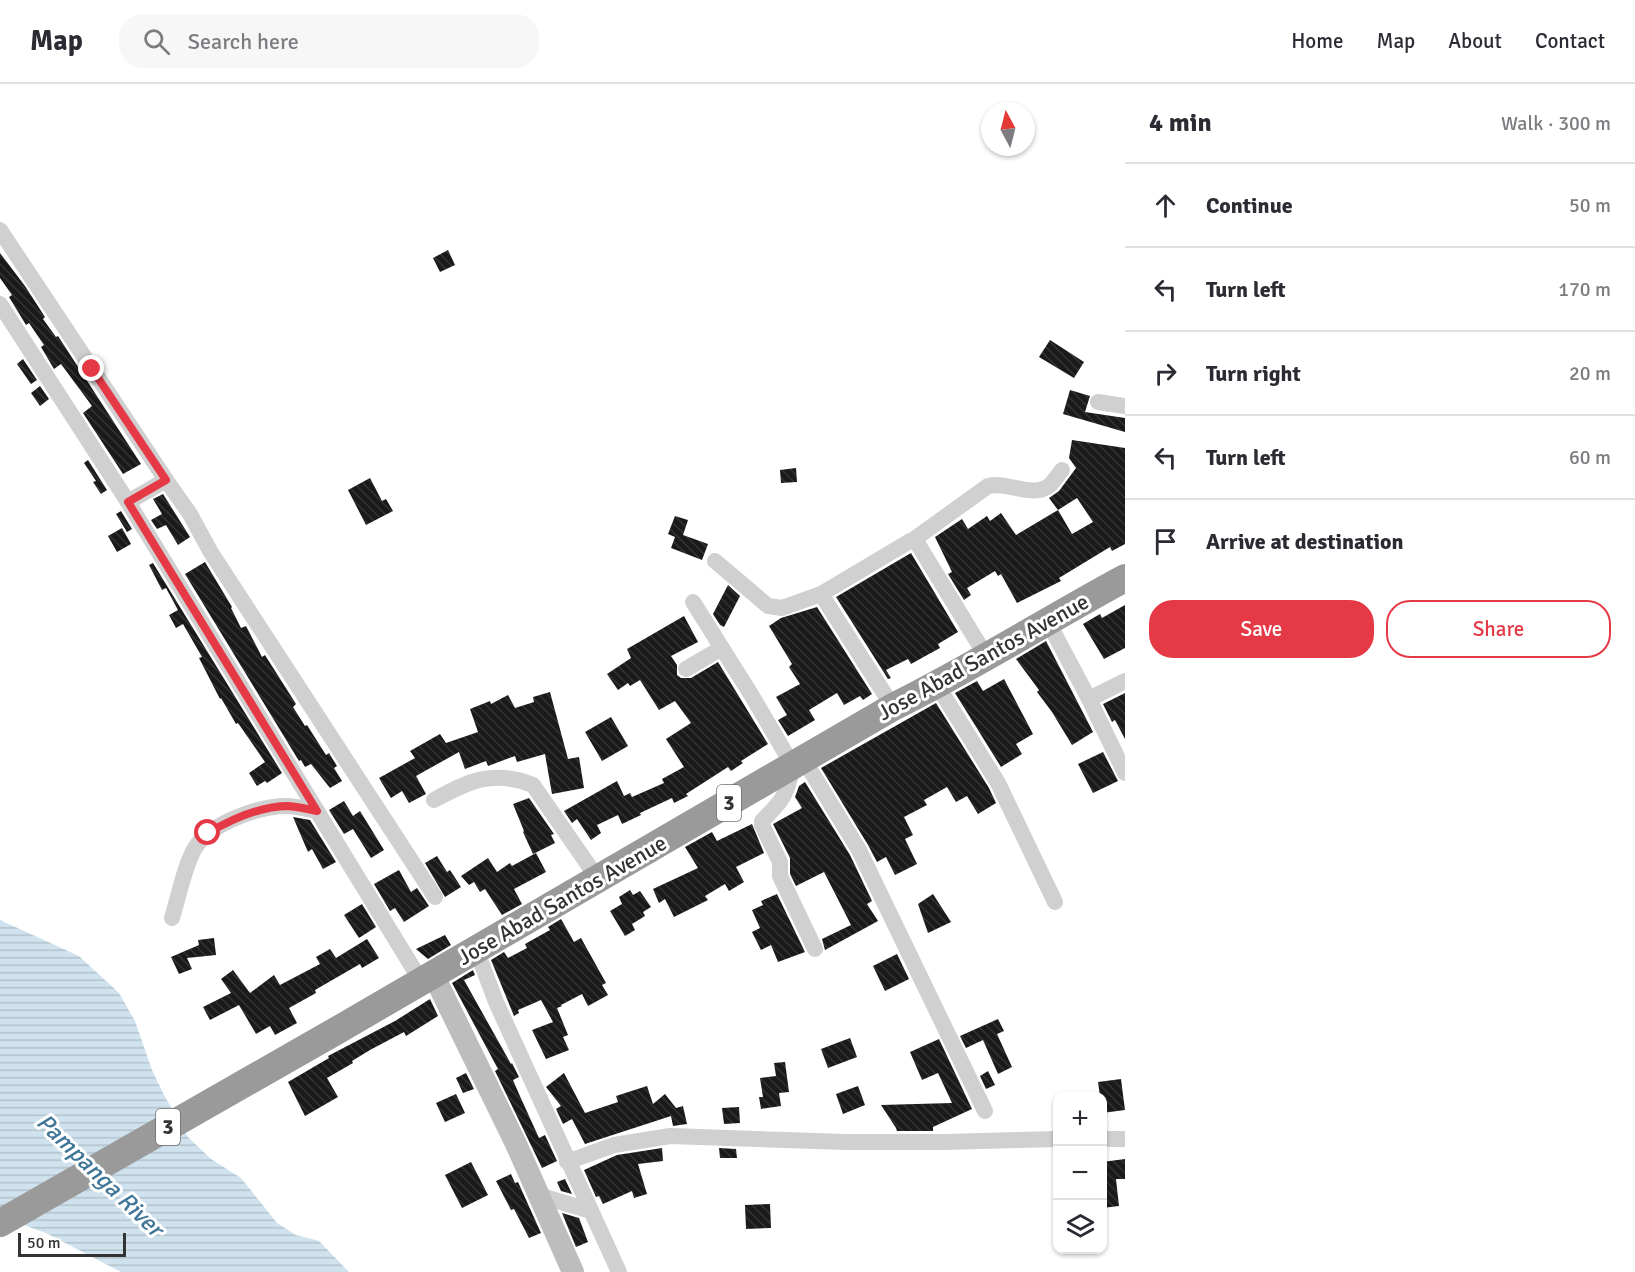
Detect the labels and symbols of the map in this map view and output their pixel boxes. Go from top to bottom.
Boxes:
north arrow [981,102,1035,156]
route end [78,355,104,381]
street label: Jose Abad Santos Avenue [873,588,1093,726]
road number: 3 [717,785,741,821]
route start [194,819,220,845]
street label: Jose Abad Santos Avenue [453,829,671,971]
water label: Pampanga River [30,1107,172,1245]
road number: 3 [156,1109,180,1145]
scale bar [18,1230,126,1258]

